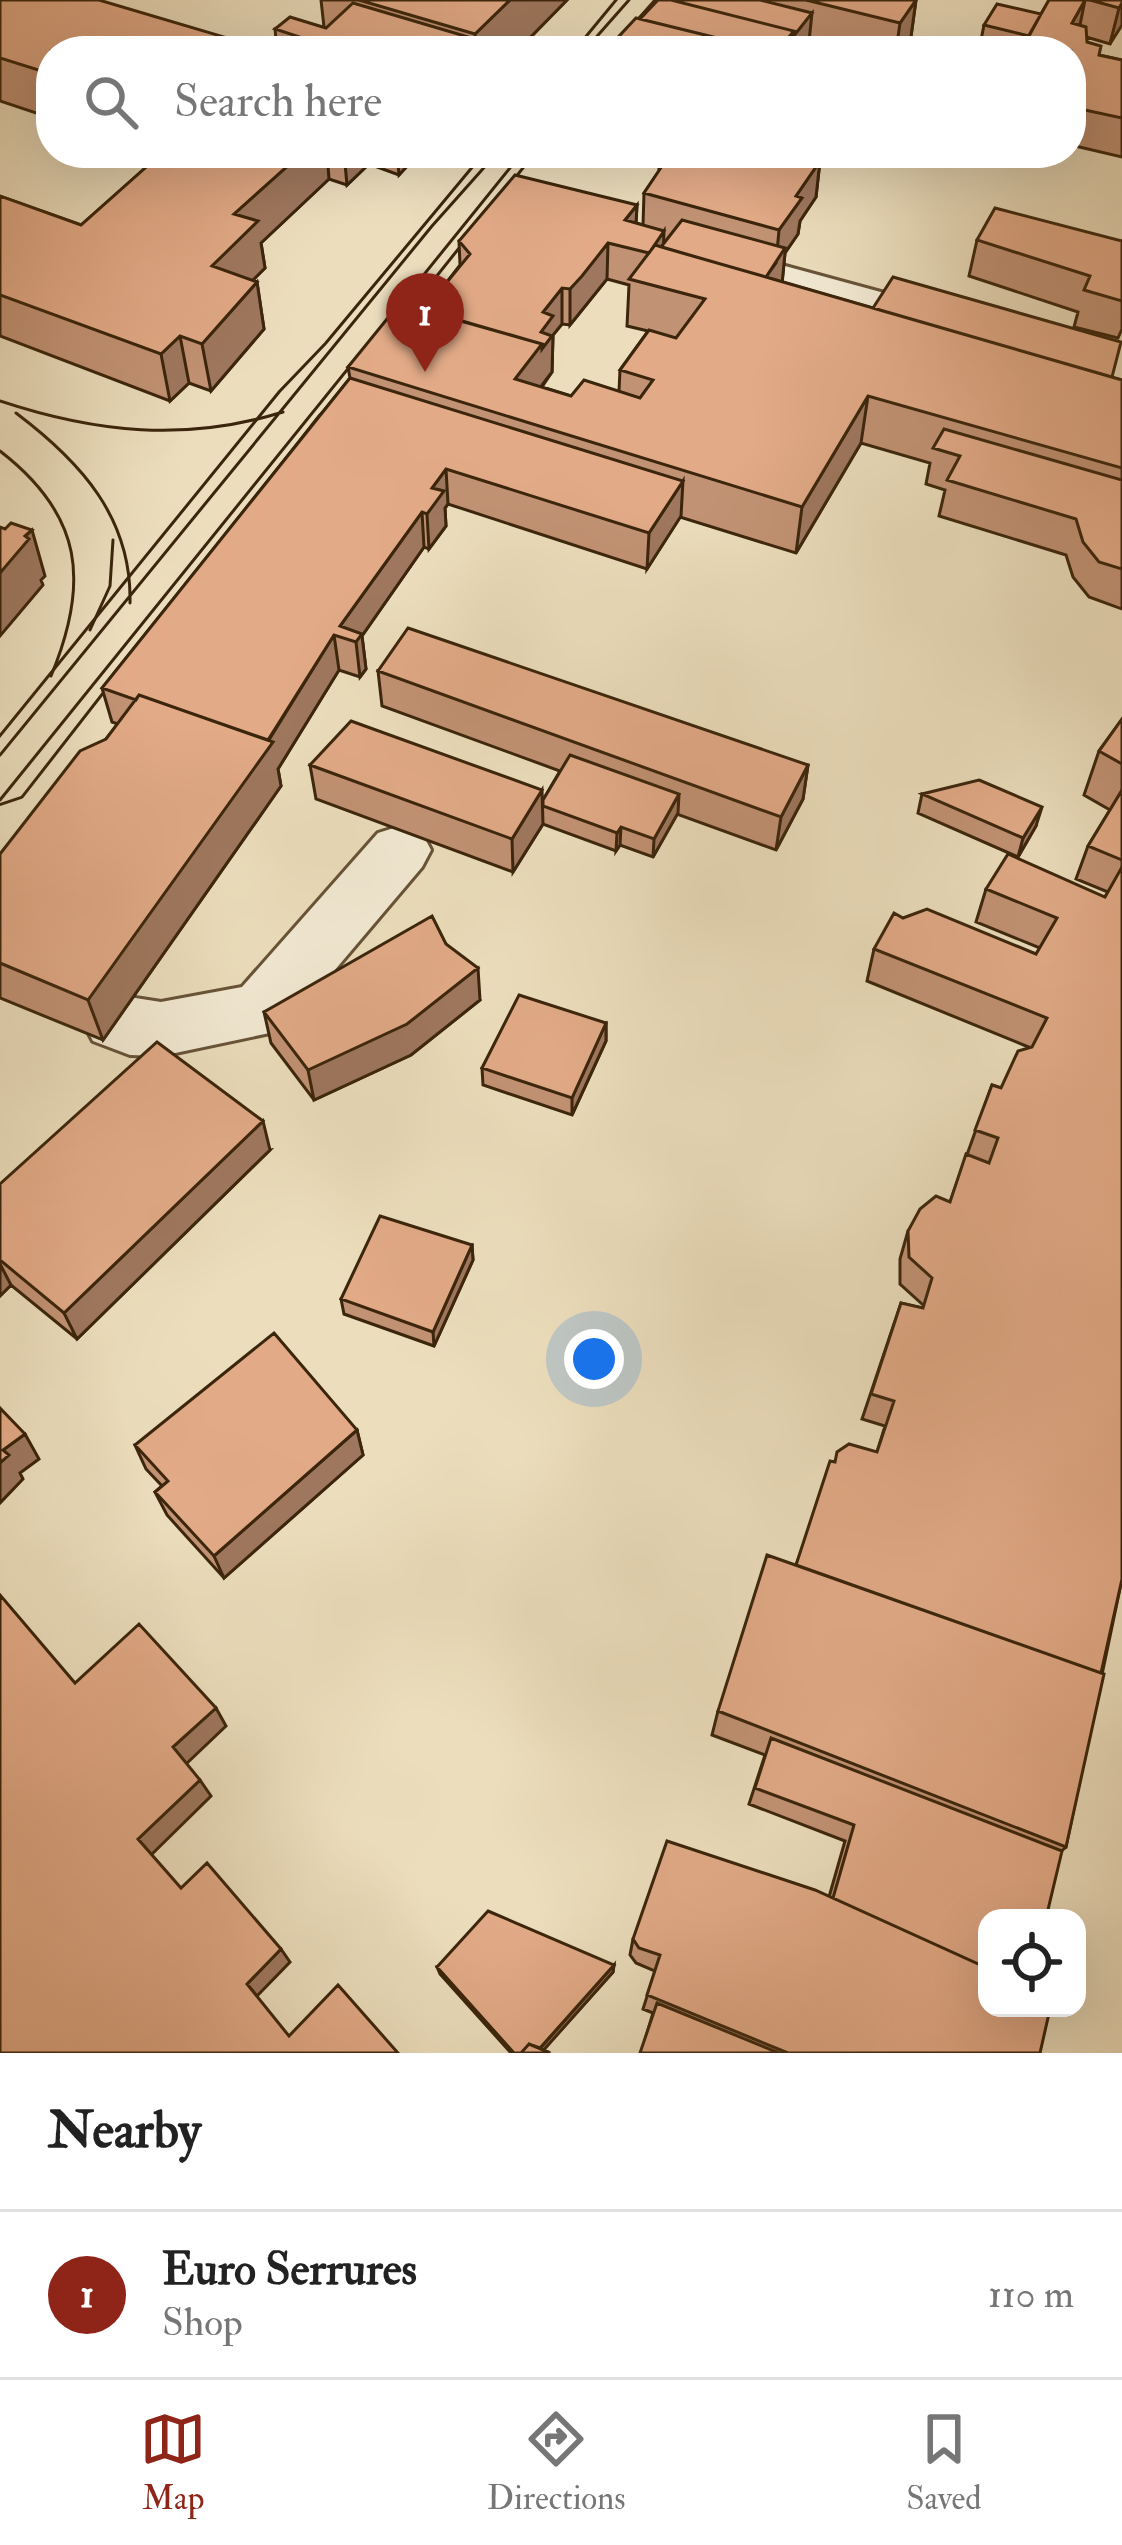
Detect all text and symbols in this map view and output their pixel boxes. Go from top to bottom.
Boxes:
search box [36,36,1086,168]
icon: search [78,69,144,135]
text: Search here [174,74,382,130]
pin: 1 [386,273,464,372]
your location [564,1329,624,1389]
map controls [978,1909,1086,2017]
button: locate [978,1909,1086,2017]
text: Nearby [48,2099,201,2163]
text: Euro Serrures [162,2242,417,2298]
text: 1 [80,2270,94,2319]
text: 110 m [988,2270,1074,2319]
text: Shop [162,2298,243,2347]
tab: Map [140,2406,206,2519]
tab: Directions [487,2406,626,2519]
tab: Saved [906,2406,982,2519]

